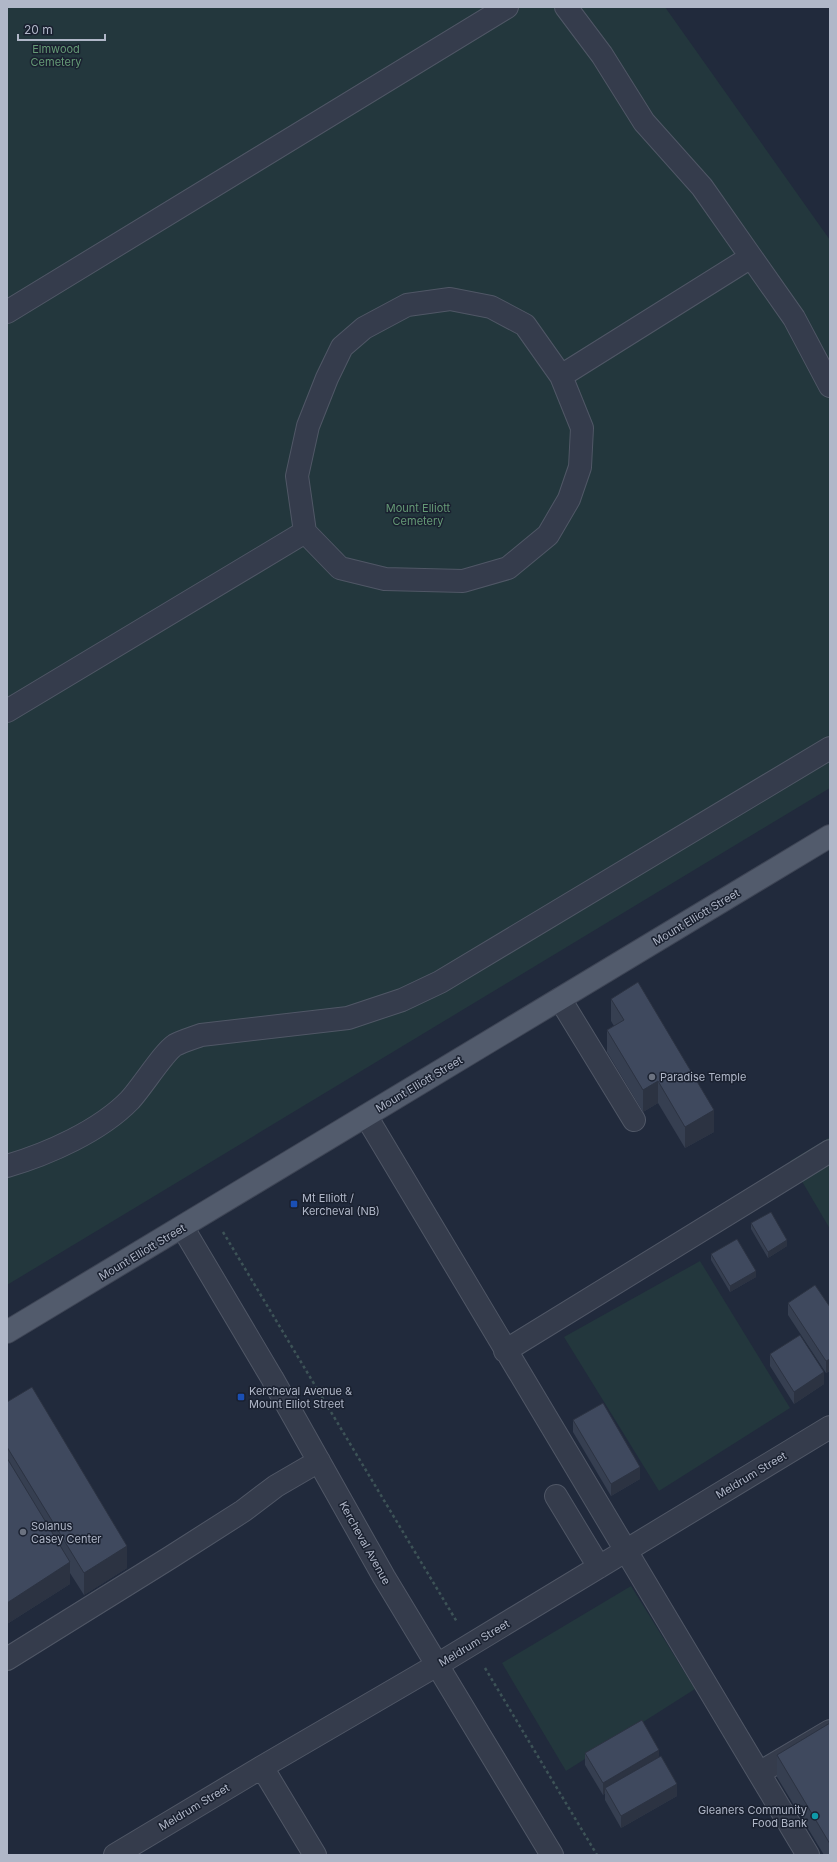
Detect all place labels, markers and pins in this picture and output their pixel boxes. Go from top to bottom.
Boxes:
place label: Paradise Temple [660,1070,746,1084]
marker: Paradise Temple [647,1072,657,1082]
place label: Mt Elliott / Kercheval (NB) [302,1191,380,1218]
marker: Mt Elliott / Kercheval (NB) [289,1199,299,1209]
place label: Kercheval Avenue & Mount Elliot Street [249,1384,352,1411]
marker: Kercheval Avenue & Mount Elliot Street [236,1392,246,1402]
place label: Solanus Casey Center [31,1519,102,1546]
marker: Solanus Casey Center [18,1527,28,1537]
place label: Gleaners Community Food Bank [698,1803,807,1830]
marker: Gleaners Community Food Bank [810,1811,820,1821]

